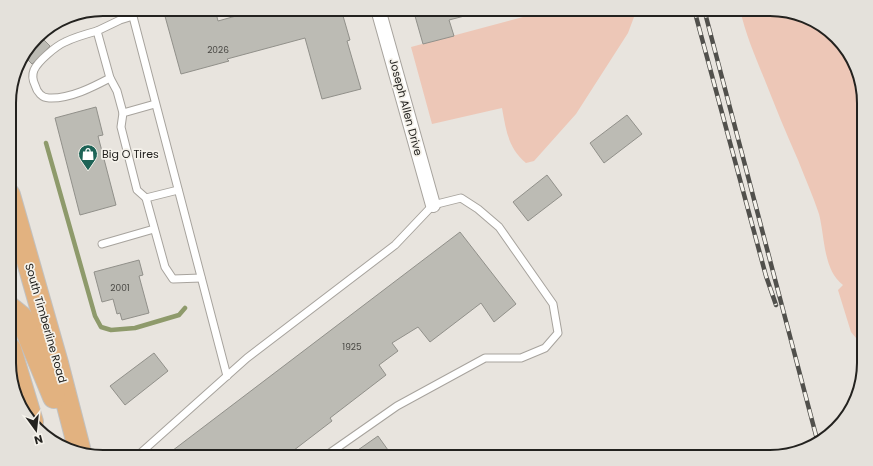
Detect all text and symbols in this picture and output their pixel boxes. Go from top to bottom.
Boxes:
house number: 2026 [207,44,229,56]
street label: Joseph Allen Drive [385,57,427,158]
shop icon: Big O Tires [77,143,99,171]
place label: Big O Tires [102,146,159,162]
street label: South Timberline Road [21,261,71,385]
house number: 2001 [110,282,130,294]
house number: 1925 [342,341,362,353]
north arrow [16,410,56,450]
text: N [33,431,45,448]

